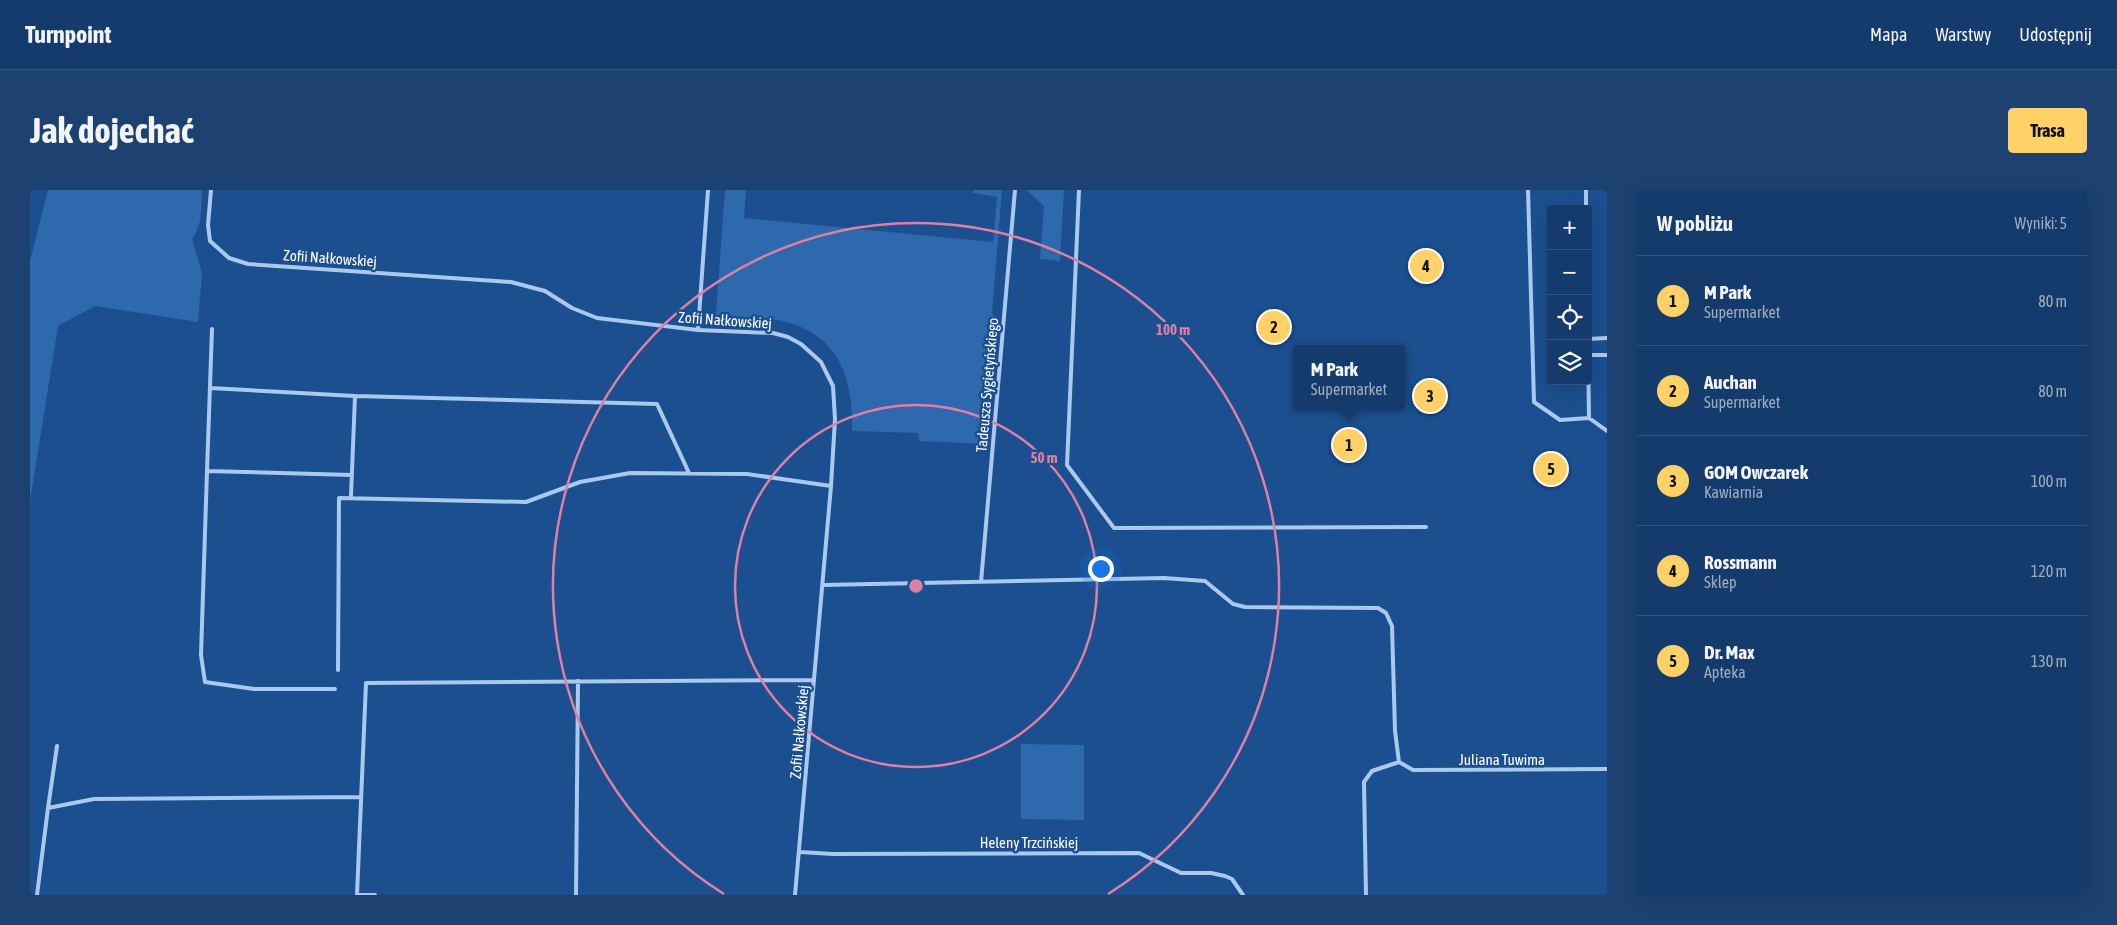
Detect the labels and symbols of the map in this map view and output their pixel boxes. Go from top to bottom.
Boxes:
street label: Zofii Nałkowskiej [283,246,377,270]
pin: 4 [1410,247,1442,285]
street label: Zofii Nałkowskiej [678,308,772,332]
pin: 2 [1258,308,1290,346]
street label: Tadeusza Sygietyńskiego [973,317,1001,453]
text: 100 m [1156,321,1190,338]
pin: 3 [1414,377,1446,415]
pin: 1 [1333,426,1365,464]
text: 50 m [1031,449,1058,466]
pin: 5 [1535,450,1567,488]
your location [1088,556,1114,582]
centre of rings [907,577,925,595]
street label: Zofii Nałkowskiej [786,684,812,780]
street label: Juliana Tuwima [1459,751,1545,768]
street label: Heleny Trzcińskiej [980,834,1078,851]

